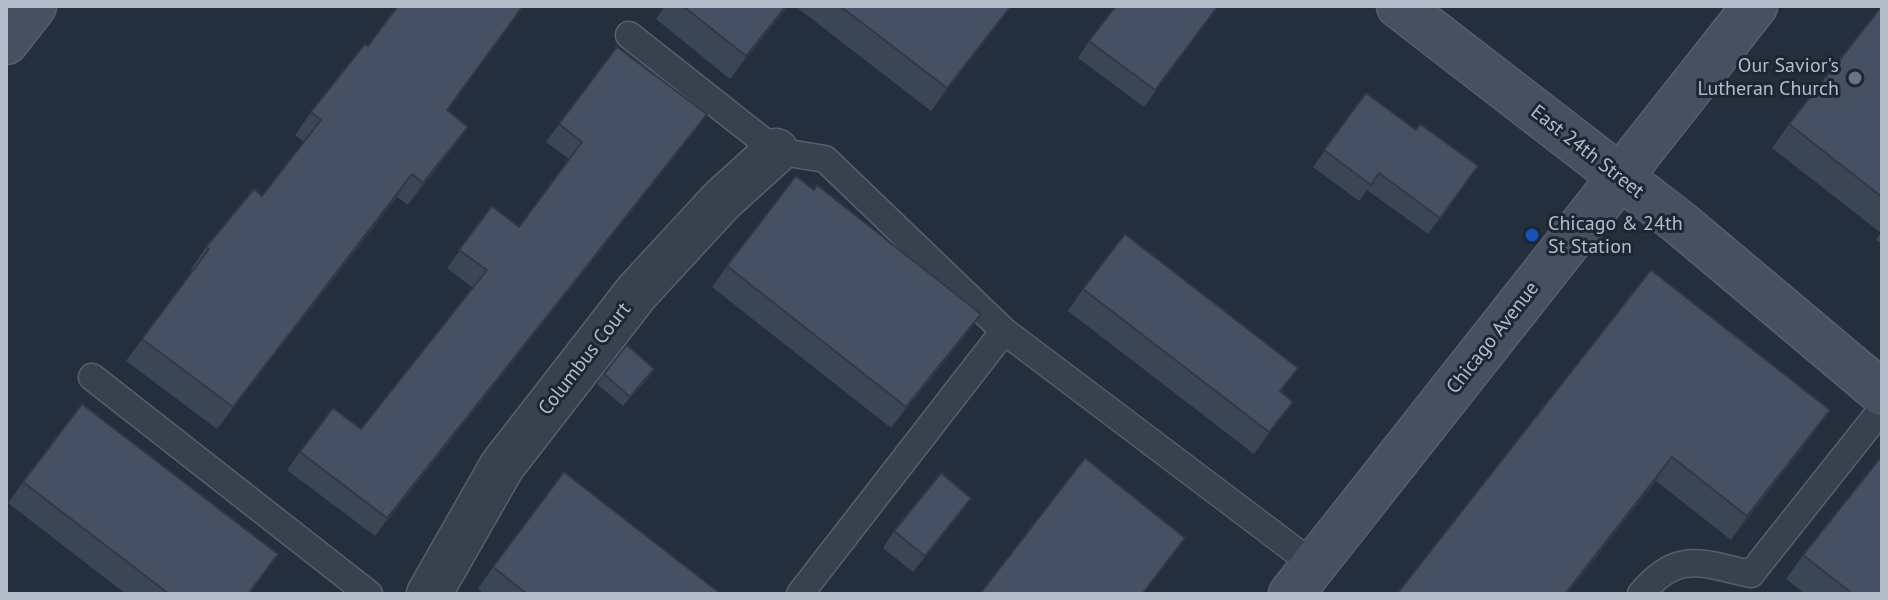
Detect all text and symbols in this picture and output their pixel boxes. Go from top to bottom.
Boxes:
place label: Our Savior's Lutheran Church [1698,54,1839,101]
marker: Our Savior's Lutheran Church [1846,69,1864,87]
street label: East 24th Street [1526,100,1648,204]
place label: Chicago & 24th St Station [1548,212,1683,259]
marker: Chicago & 24th St Station [1523,226,1541,244]
street label: Chicago Avenue [1442,277,1544,399]
street label: Columbus Court [534,298,636,420]

